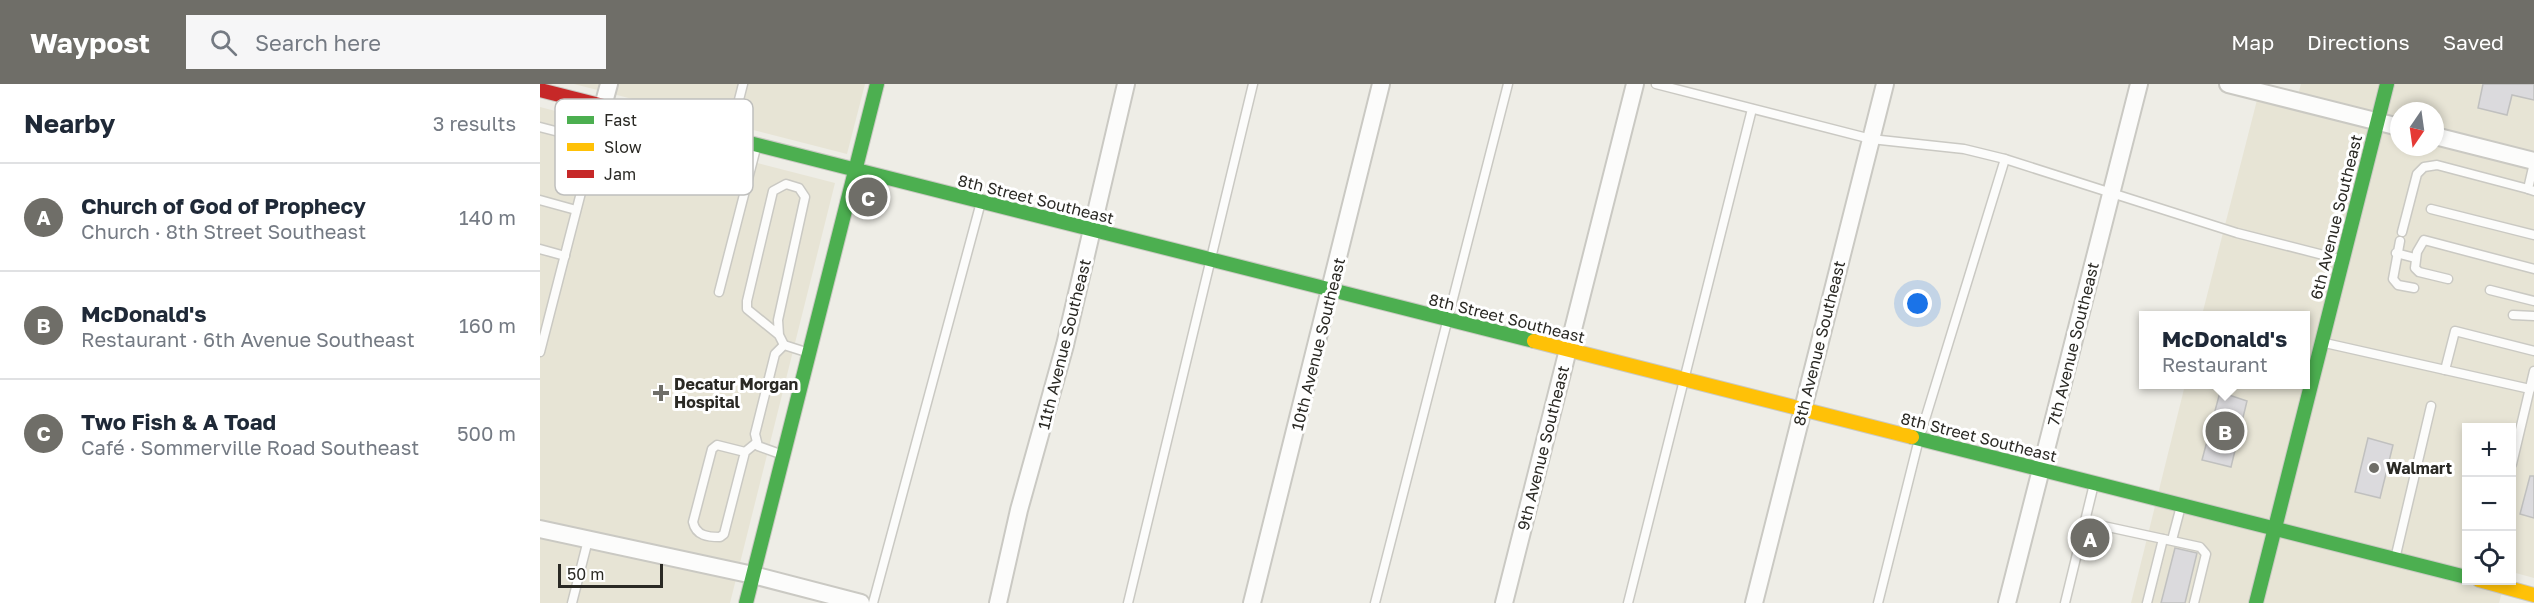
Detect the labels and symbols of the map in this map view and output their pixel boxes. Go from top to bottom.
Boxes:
legend [555,99,753,195]
north arrow [2390,102,2444,156]
text: Fast [604,110,637,130]
street label: 6th Avenue Southeast [2306,132,2366,302]
text: Slow [604,137,642,157]
text: Jam [604,164,636,184]
street label: 8th Street Southeast [956,170,1116,228]
pin: C [848,174,888,220]
street label: 10th Avenue Southeast [1287,256,1349,432]
street label: 11th Avenue Southeast [1033,257,1095,431]
street label: 8th Avenue Southeast [1789,258,1849,428]
street label: 7th Avenue Southeast [2043,260,2103,428]
street label: 8th Street Southeast [1427,289,1587,347]
your location [1903,289,1932,318]
street label: 9th Avenue Southeast [1513,363,1573,533]
place label: Decatur Morgan Hospital [674,374,798,412]
marker: Decatur Morgan Hospital [652,384,670,402]
street label: 8th Street Southeast [1899,408,2059,466]
pin: B [2206,408,2244,454]
place label: Walmart [2386,458,2452,478]
marker: Walmart [2367,461,2381,475]
pin: A [2070,516,2110,560]
scale bar [558,561,663,588]

